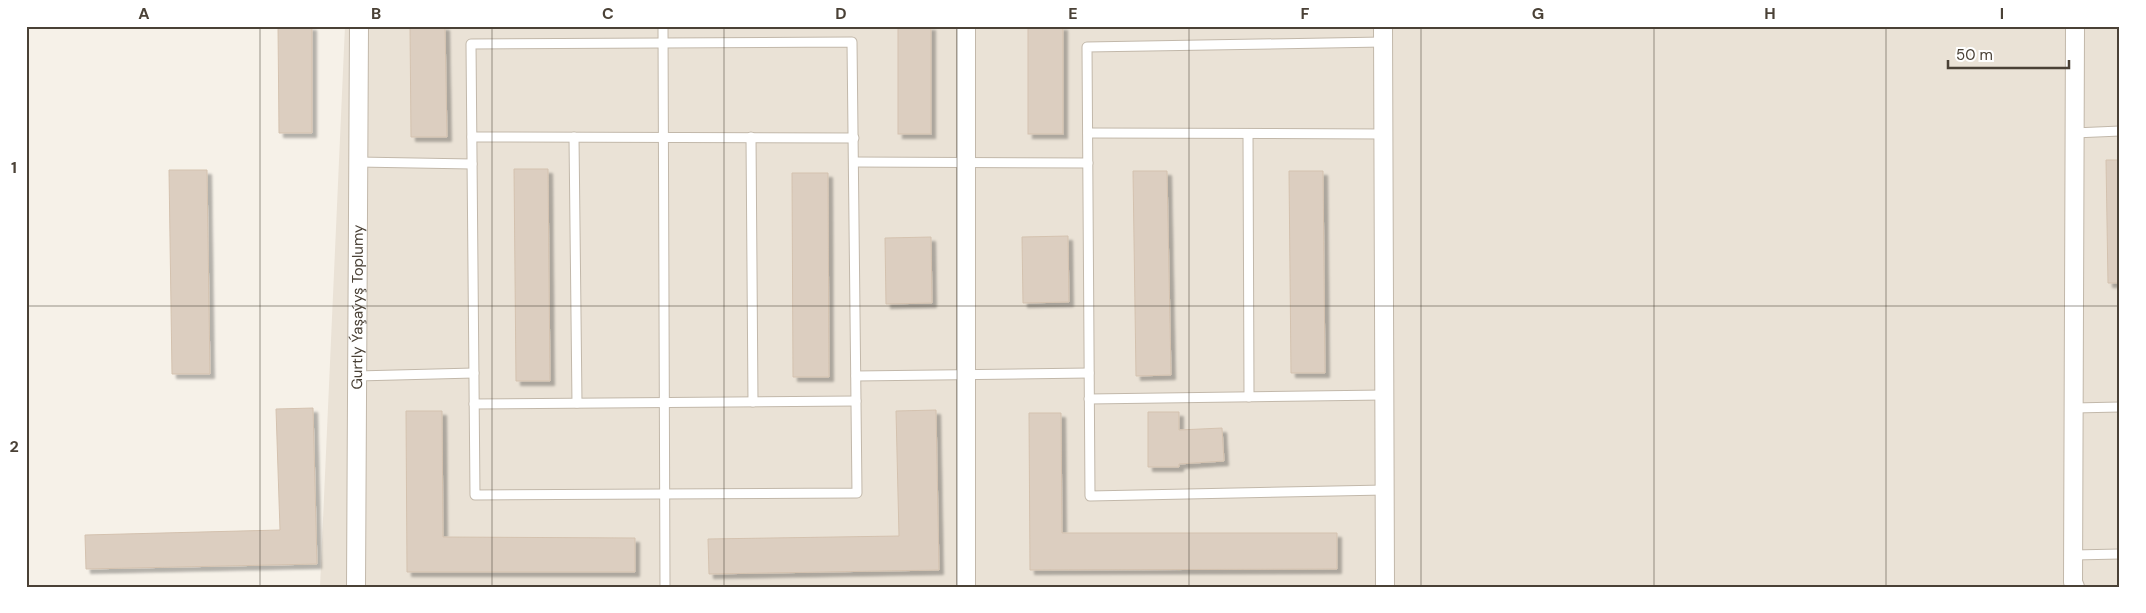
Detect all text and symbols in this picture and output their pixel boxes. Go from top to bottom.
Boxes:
text: A [138,3,150,24]
text: B [371,3,381,24]
text: C [602,3,614,24]
text: D [835,3,847,24]
text: E [1068,3,1078,24]
text: F [1301,3,1310,24]
text: G [1532,3,1544,24]
text: H [1764,3,1776,24]
text: I [2000,3,2004,24]
scale bar [1948,38,2070,70]
text: 50 m [1956,45,1993,65]
text: 1 [11,157,17,178]
street label: Gurtly Ýaşaýyş Toplumy [347,224,368,390]
text: 2 [9,436,19,457]

